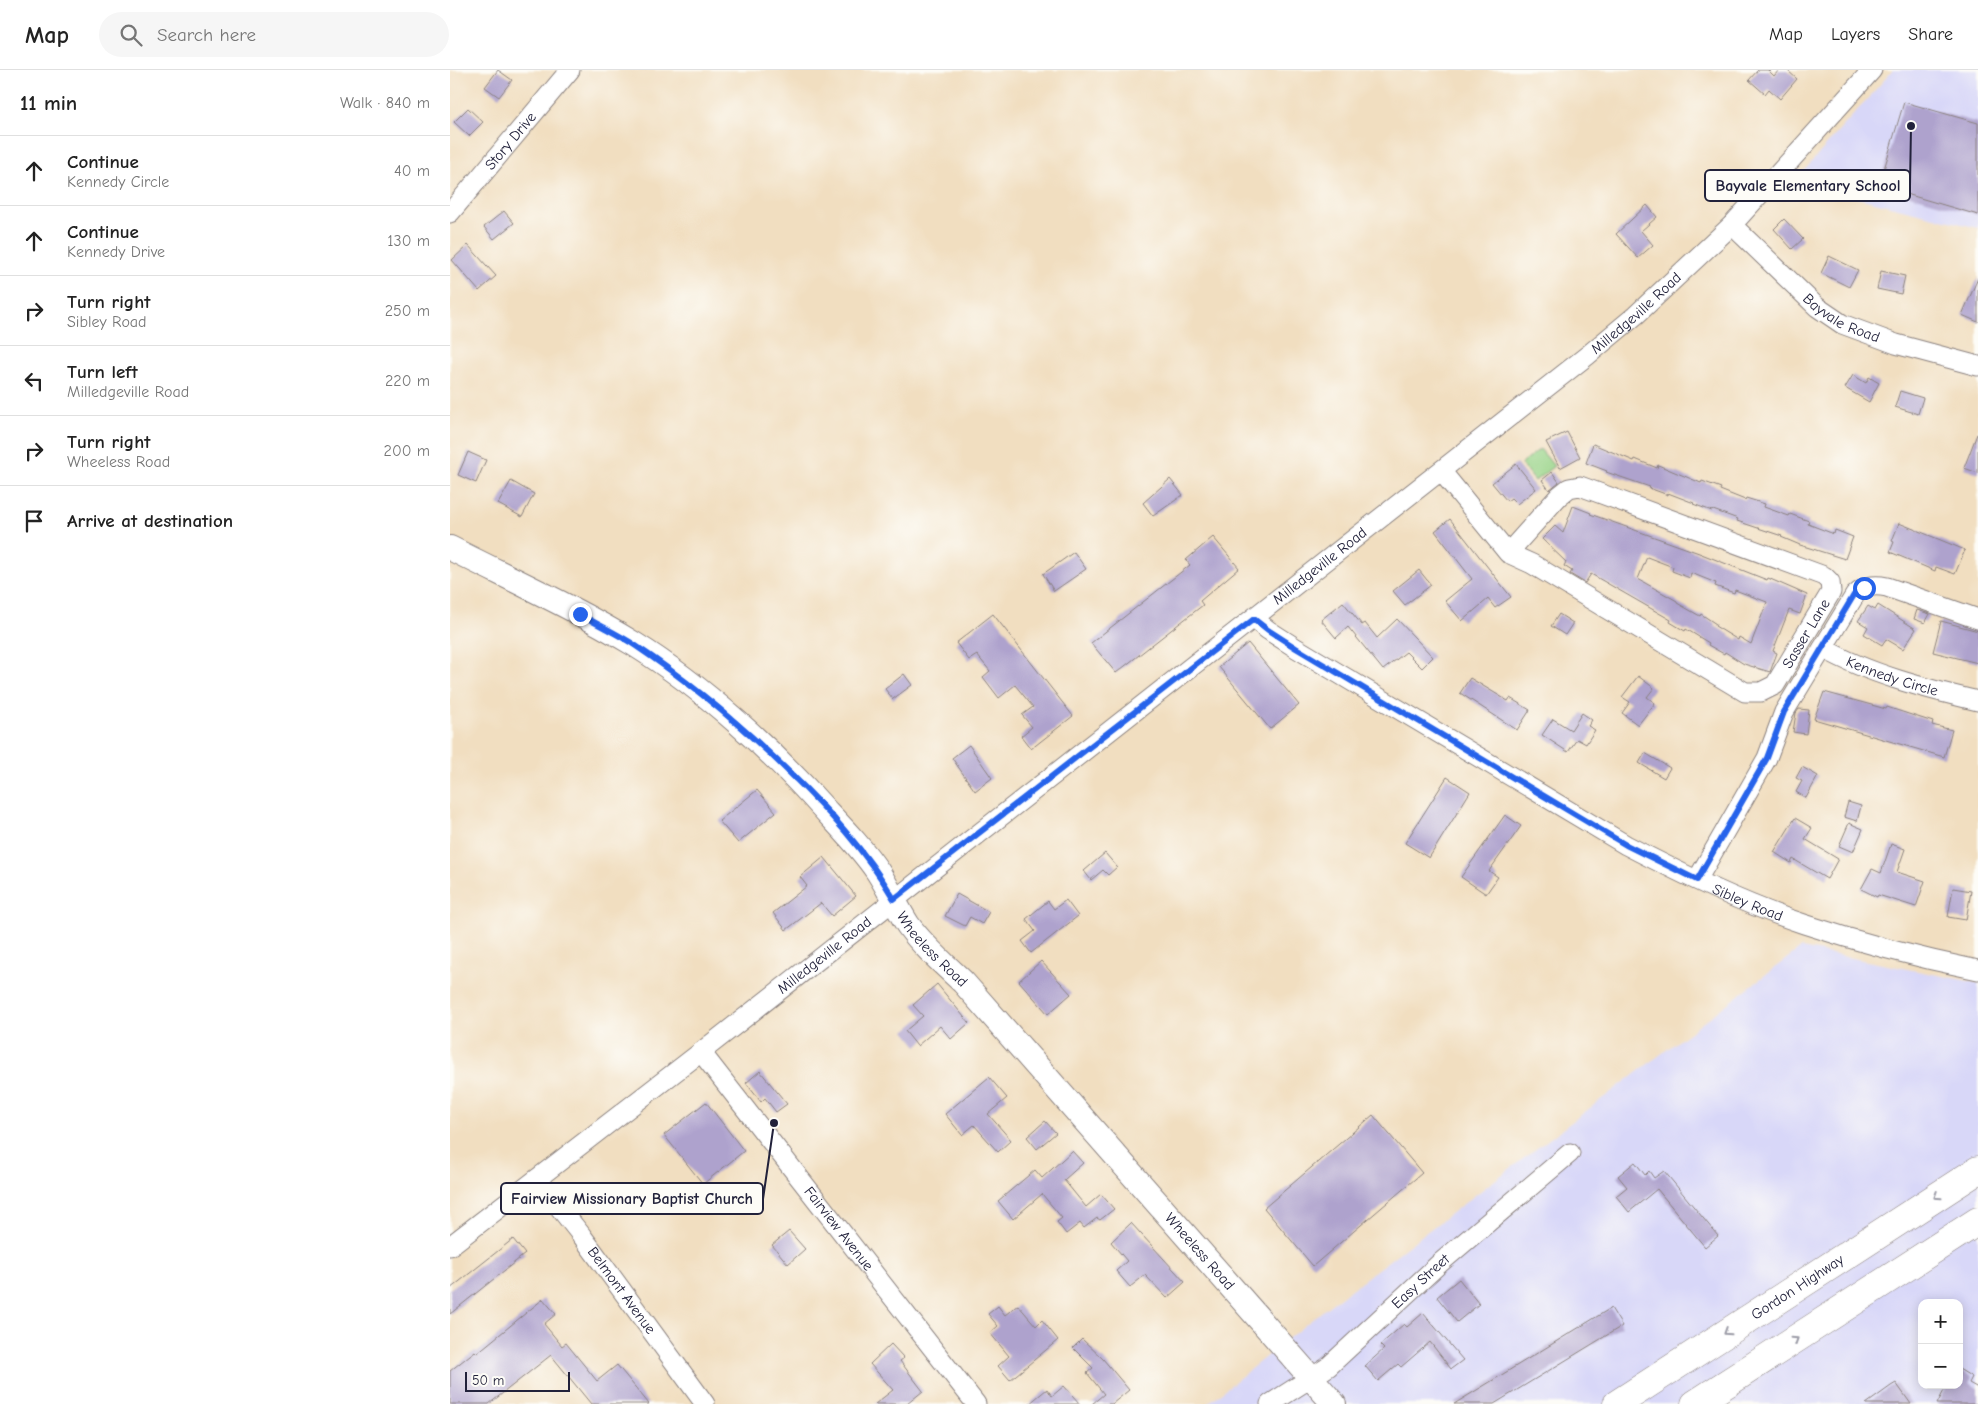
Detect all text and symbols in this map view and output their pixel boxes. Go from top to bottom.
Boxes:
search box [99,12,449,57]
text: Map [25,21,69,49]
icon: search [117,21,145,49]
text: Search here [157,24,256,46]
text: Map [1769,24,1803,45]
text: Layers [1831,24,1880,45]
text: Share [1908,24,1953,45]
text: 11 min [20,91,77,115]
text: Walk · 840 m [340,94,430,112]
street label: Story Drive [481,108,540,174]
text: Continue [67,151,139,173]
icon: ahead [20,157,48,185]
text: 40 m [394,162,430,180]
callout: Bayvale Elementary School [1705,170,1910,201]
text: Kennedy Circle [67,173,169,191]
text: Bayvale Elementary School [1715,177,1901,195]
text: Continue [67,221,139,243]
icon: ahead [20,227,48,255]
text: 130 m [387,232,430,250]
text: Kennedy Drive [67,243,165,261]
street label: Milledgeville Road [1587,268,1685,358]
street label: Bayvale Road [1799,289,1882,346]
text: Turn right [67,291,151,313]
icon: right [20,297,48,325]
text: 250 m [385,302,430,320]
text: Sibley Road [67,313,147,331]
text: Turn left [67,361,138,383]
icon: left [20,367,48,395]
text: 220 m [385,372,430,390]
text: Milledgeville Road [67,383,189,401]
text: Turn right [67,431,151,453]
icon: right [20,437,48,465]
text: 200 m [384,442,430,460]
text: Wheeless Road [67,453,170,471]
icon: arrive [20,507,48,535]
text: Arrive at destination [67,510,233,532]
street label: Milledgeville Road [1269,523,1370,608]
route start [1853,577,1876,600]
street label: Sasser Lane [1778,595,1834,672]
route end [569,603,592,626]
street label: Kennedy Circle [1843,652,1941,700]
street label: Sibley Road [1710,880,1785,925]
street label: Wheeless Road [893,908,971,991]
street label: Milledgeville Road [774,913,875,998]
callout: Fairview Missionary Baptist Church [501,1183,763,1214]
street label: Fairview Avenue [800,1183,878,1275]
text: Fairview Missionary Baptist Church [511,1190,753,1208]
one-way arrow [1933,1190,1942,1200]
street label: Wheeless Road [1161,1209,1239,1294]
street label: Belmont Avenue [584,1243,660,1338]
street label: Easy Street [1388,1250,1454,1312]
street label: Gordon Highway [1748,1250,1847,1324]
map controls [1918,1299,1963,1389]
button: + [1918,1299,1963,1344]
one-way arrow [1724,1326,1733,1336]
one-way arrow [1789,1337,1798,1346]
button: − [1918,1344,1963,1389]
scale bar [465,1369,570,1392]
text: 50 m [472,1372,504,1389]

